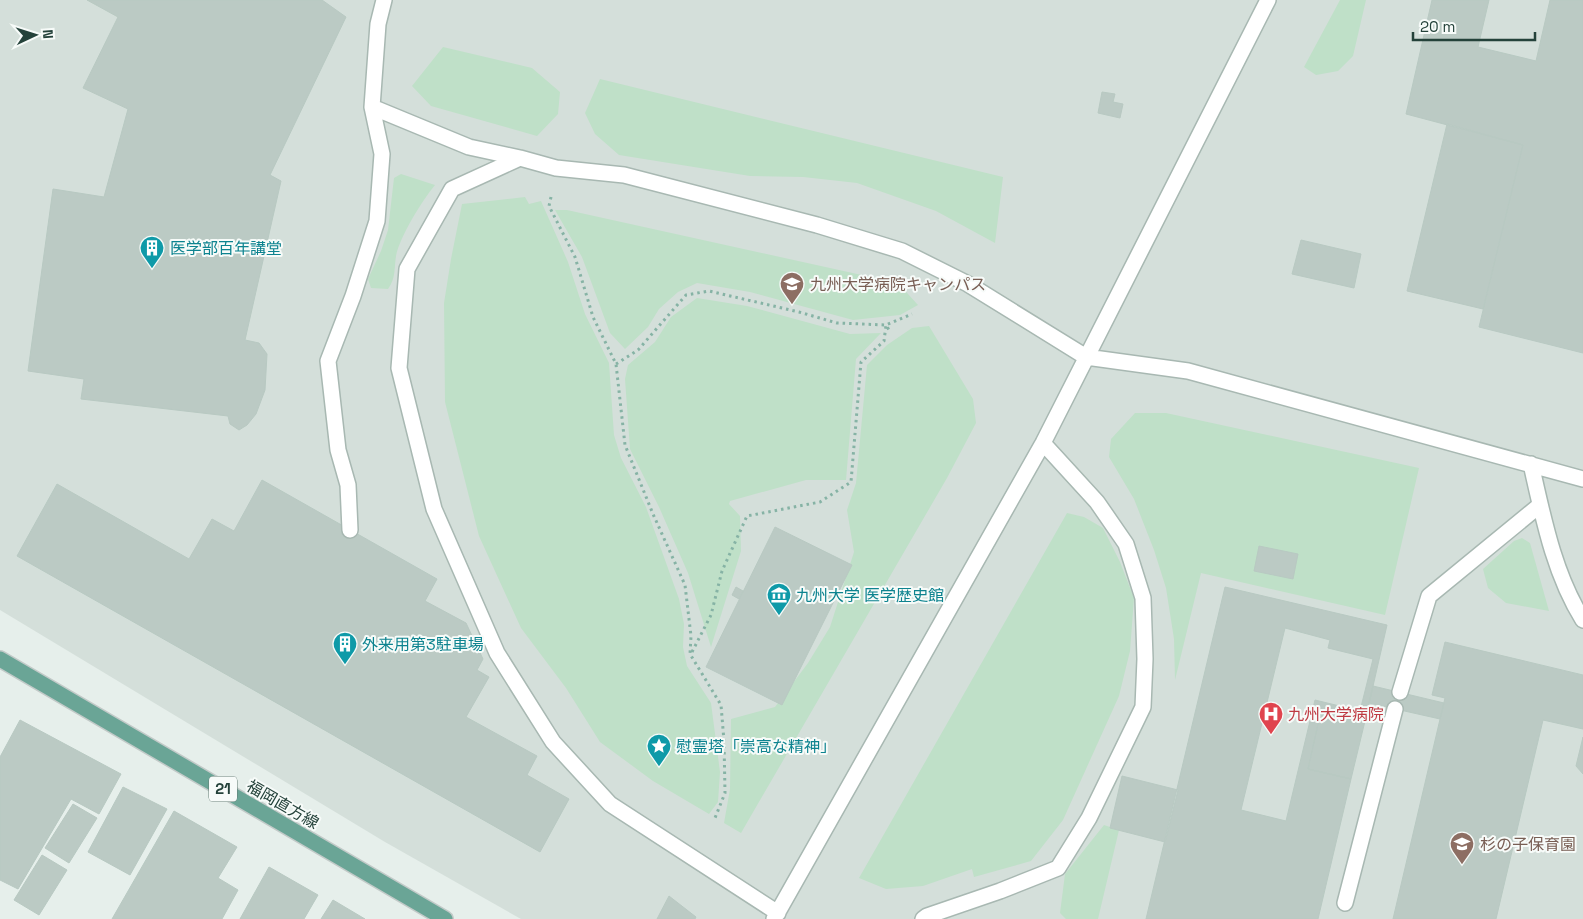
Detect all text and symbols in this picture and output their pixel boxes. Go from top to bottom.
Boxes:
north arrow [10,10,60,60]
scale bar [1413,10,1536,42]
text: 20 m [1420,17,1455,36]
text: N [39,29,57,39]
building icon: 医学部百年講堂 [139,235,165,269]
place label: 医学部百年講堂 [170,238,282,259]
school or university icon: 九州大学病院キャンパス [779,271,805,305]
place label: 九州大学病院キャンパス [810,274,986,295]
museum icon: 九州大学 医学歴史館 [766,582,792,616]
place label: 九州大学 医学歴史館 [796,585,944,606]
building icon: 外来用第3駐車場 [332,631,358,665]
place label: 外来用第3駐車場 [362,634,484,655]
hospital icon: 九州大学病院 [1258,701,1284,735]
place label: 九州大学病院 [1288,704,1384,725]
place icon: 慰霊塔「崇高な精神」 [646,733,672,767]
place label: 慰霊塔「崇高な精神」 [676,736,836,757]
street label: 福岡直方線 [243,775,323,834]
road number: 21 [209,776,237,802]
school or university icon: 杉の子保育園 [1449,831,1475,865]
place label: 杉の子保育園 [1480,834,1576,855]

